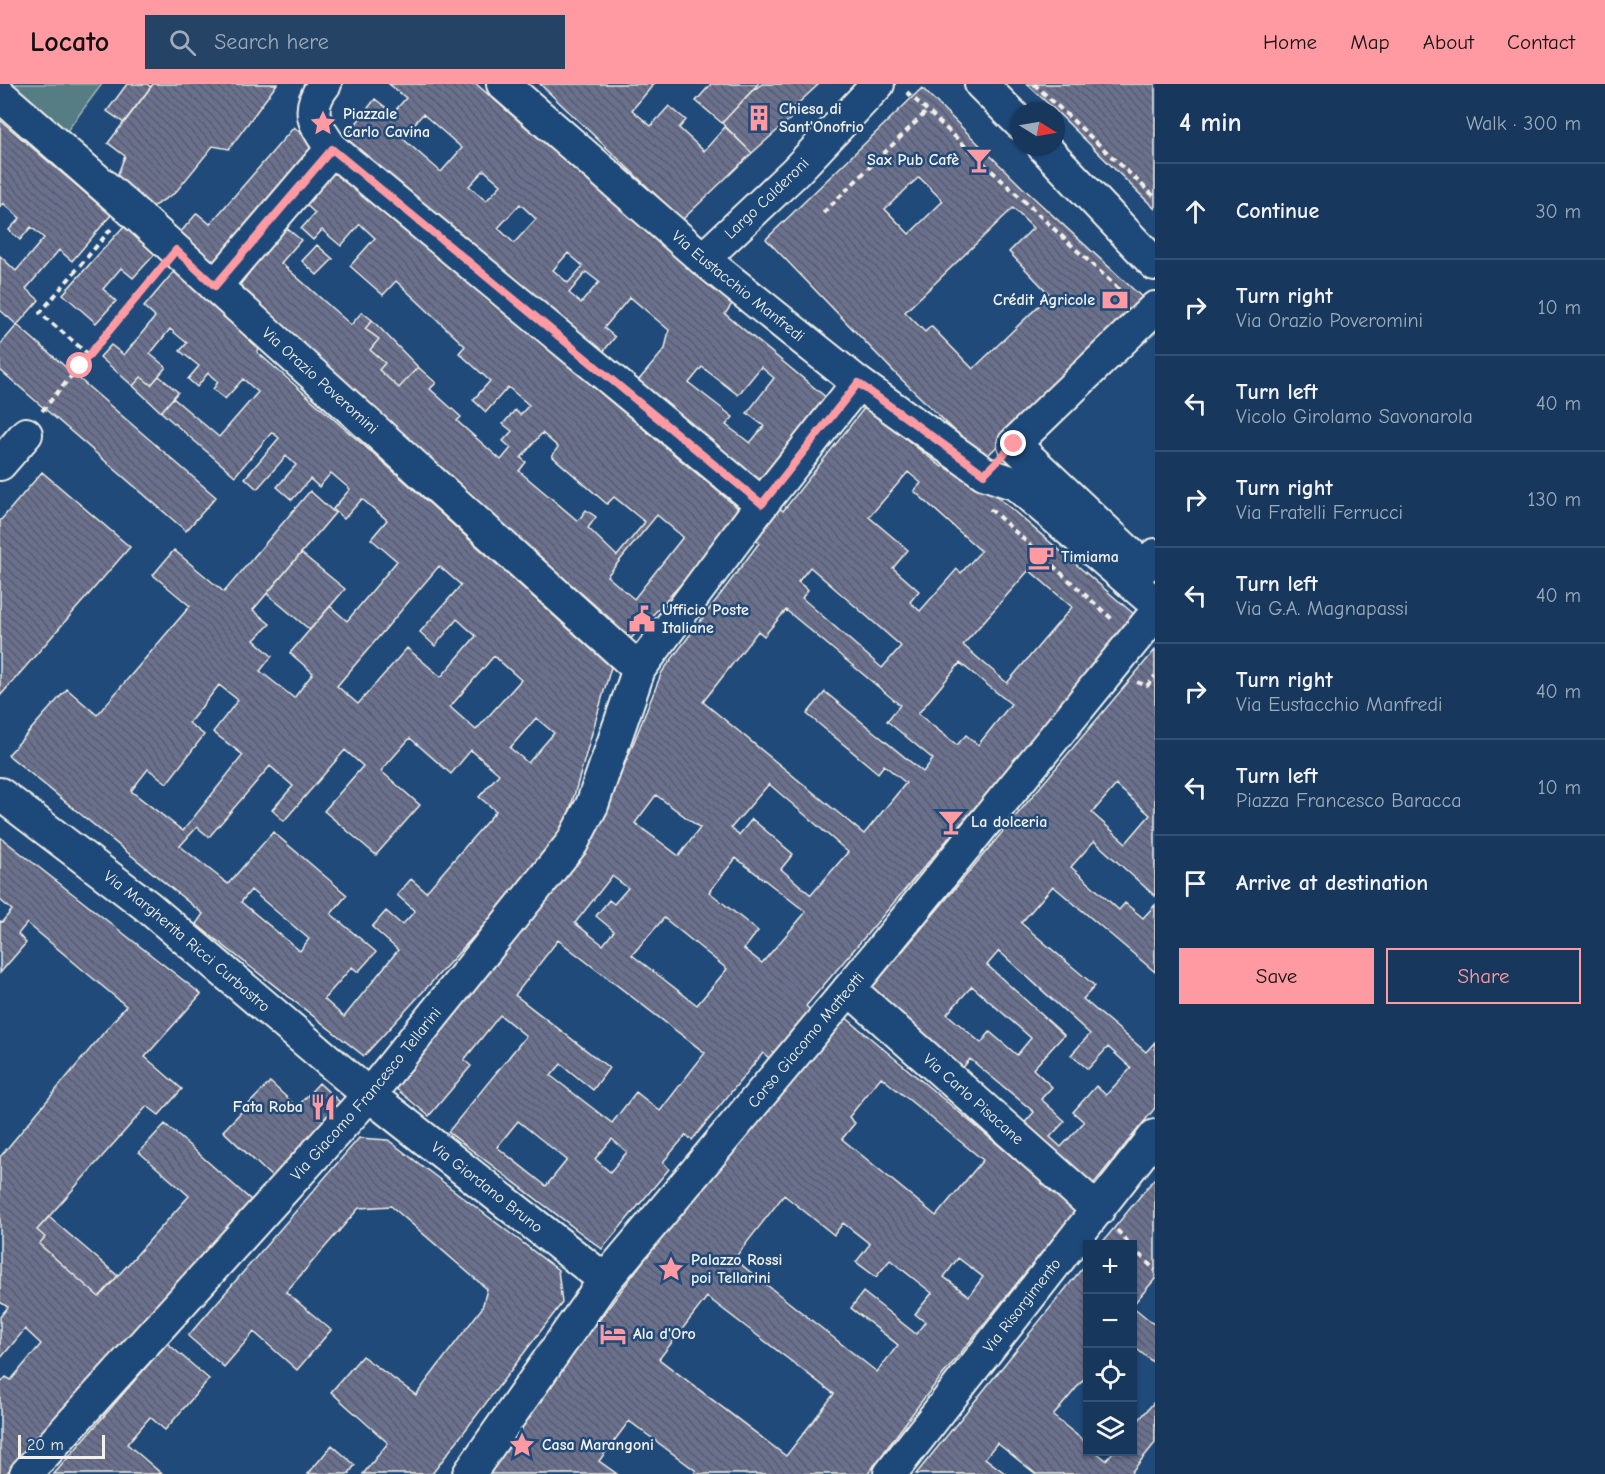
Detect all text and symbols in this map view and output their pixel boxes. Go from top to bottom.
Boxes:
search box [145,15,565,69]
text: Locato [30,26,109,58]
icon: search [166,26,199,59]
text: Search here [214,29,329,55]
text: Home [1263,30,1317,54]
text: Map [1350,30,1390,54]
text: About [1423,30,1474,54]
text: Contact [1507,30,1575,54]
place label: Chiesa di Sant'Onofrio [779,100,864,136]
north arrow [1011,102,1065,156]
building icon: Chiesa di Sant'Onofrio [744,103,774,133]
place label: Piazzale Carlo Cavina [343,105,430,141]
place icon: Piazzale Carlo Cavina [308,108,338,138]
text: 4 min [1179,108,1242,138]
text: Walk · 300 m [1466,112,1581,135]
bar icon: Sax Pub Cafè [964,145,994,175]
place label: Sax Pub Cafè [867,151,959,169]
street label: Largo Calderoni [721,154,813,243]
icon: ahead [1179,195,1212,228]
text: Continue [1236,198,1319,224]
text: 30 m [1535,200,1581,223]
street label: Via Eustacchio Manfredi [668,227,808,345]
text: Turn right [1236,283,1333,309]
bank icon: Crédit Agricole [1100,285,1130,315]
place label: Crédit Agricole [993,291,1095,309]
icon: right [1179,291,1212,324]
text: 10 m [1538,296,1581,319]
text: Via Orazio Poveromini [1236,309,1423,332]
street label: Via Orazio Poveromini [258,324,382,438]
route start [66,352,92,378]
text: Turn left [1236,379,1318,405]
icon: left [1179,387,1212,420]
text: 40 m [1536,392,1581,415]
text: Vicolo Girolamo Savonarola [1236,405,1473,428]
route end [1000,430,1026,456]
text: Turn right [1236,475,1333,501]
icon: right [1179,483,1212,516]
text: 130 m [1528,488,1581,511]
text: Via Fratelli Ferrucci [1236,501,1403,524]
cafe icon: Timiama [1026,542,1056,572]
place label: Timiama [1061,548,1119,566]
text: Turn left [1236,571,1318,597]
icon: left [1179,579,1212,612]
text: 40 m [1536,584,1581,607]
text: Via G.A. Magnapassi [1236,597,1408,620]
place label: Ufficio Poste Italiane [662,601,749,637]
public building icon: Ufficio Poste Italiane [627,604,657,634]
text: Turn right [1236,667,1333,693]
icon: right [1179,675,1212,708]
text: 40 m [1536,680,1581,703]
text: Via Eustacchio Manfredi [1236,693,1443,716]
text: Turn left [1236,763,1318,789]
icon: left [1179,771,1212,804]
text: 10 m [1538,776,1581,799]
text: Piazza Francesco Baracca [1236,789,1461,812]
bar icon: La dolceria [936,807,966,837]
place label: La dolceria [971,813,1047,831]
street label: Via Margherita Ricci Curbastro [100,867,274,1016]
icon: arrive [1179,867,1212,900]
text: Arrive at destination [1236,870,1428,896]
button: Save [1179,948,1374,1004]
button: Share [1386,948,1581,1004]
street label: Corso Giacomo Matteotti [744,969,868,1111]
street label: Via Giacomo Francesco Tellarini [287,1004,445,1184]
street label: Via Carlo Pisacane [919,1050,1027,1148]
restaurant icon: Fata Roba [308,1092,338,1122]
place label: Fata Roba [233,1098,303,1116]
street label: Via Giordano Bruno [427,1138,546,1237]
map controls [1083,1240,1137,1456]
button: + [1083,1240,1137,1294]
place label: Palazzo Rossi poi Tellarini [691,1251,782,1287]
place icon: Palazzo Rossi poi Tellarini [656,1254,686,1284]
street label: Via Risorgimento [980,1255,1065,1356]
button: − [1083,1294,1137,1348]
hotel icon: Ala d'Oro [598,1319,628,1349]
place label: Ala d'Oro [633,1325,696,1343]
button: locate [1083,1348,1137,1402]
button: layers [1083,1402,1137,1456]
place icon: Casa Marangoni [507,1430,537,1460]
scale bar [18,1432,105,1460]
text: 20 m [27,1436,64,1454]
place label: Casa Marangoni [542,1436,654,1454]

